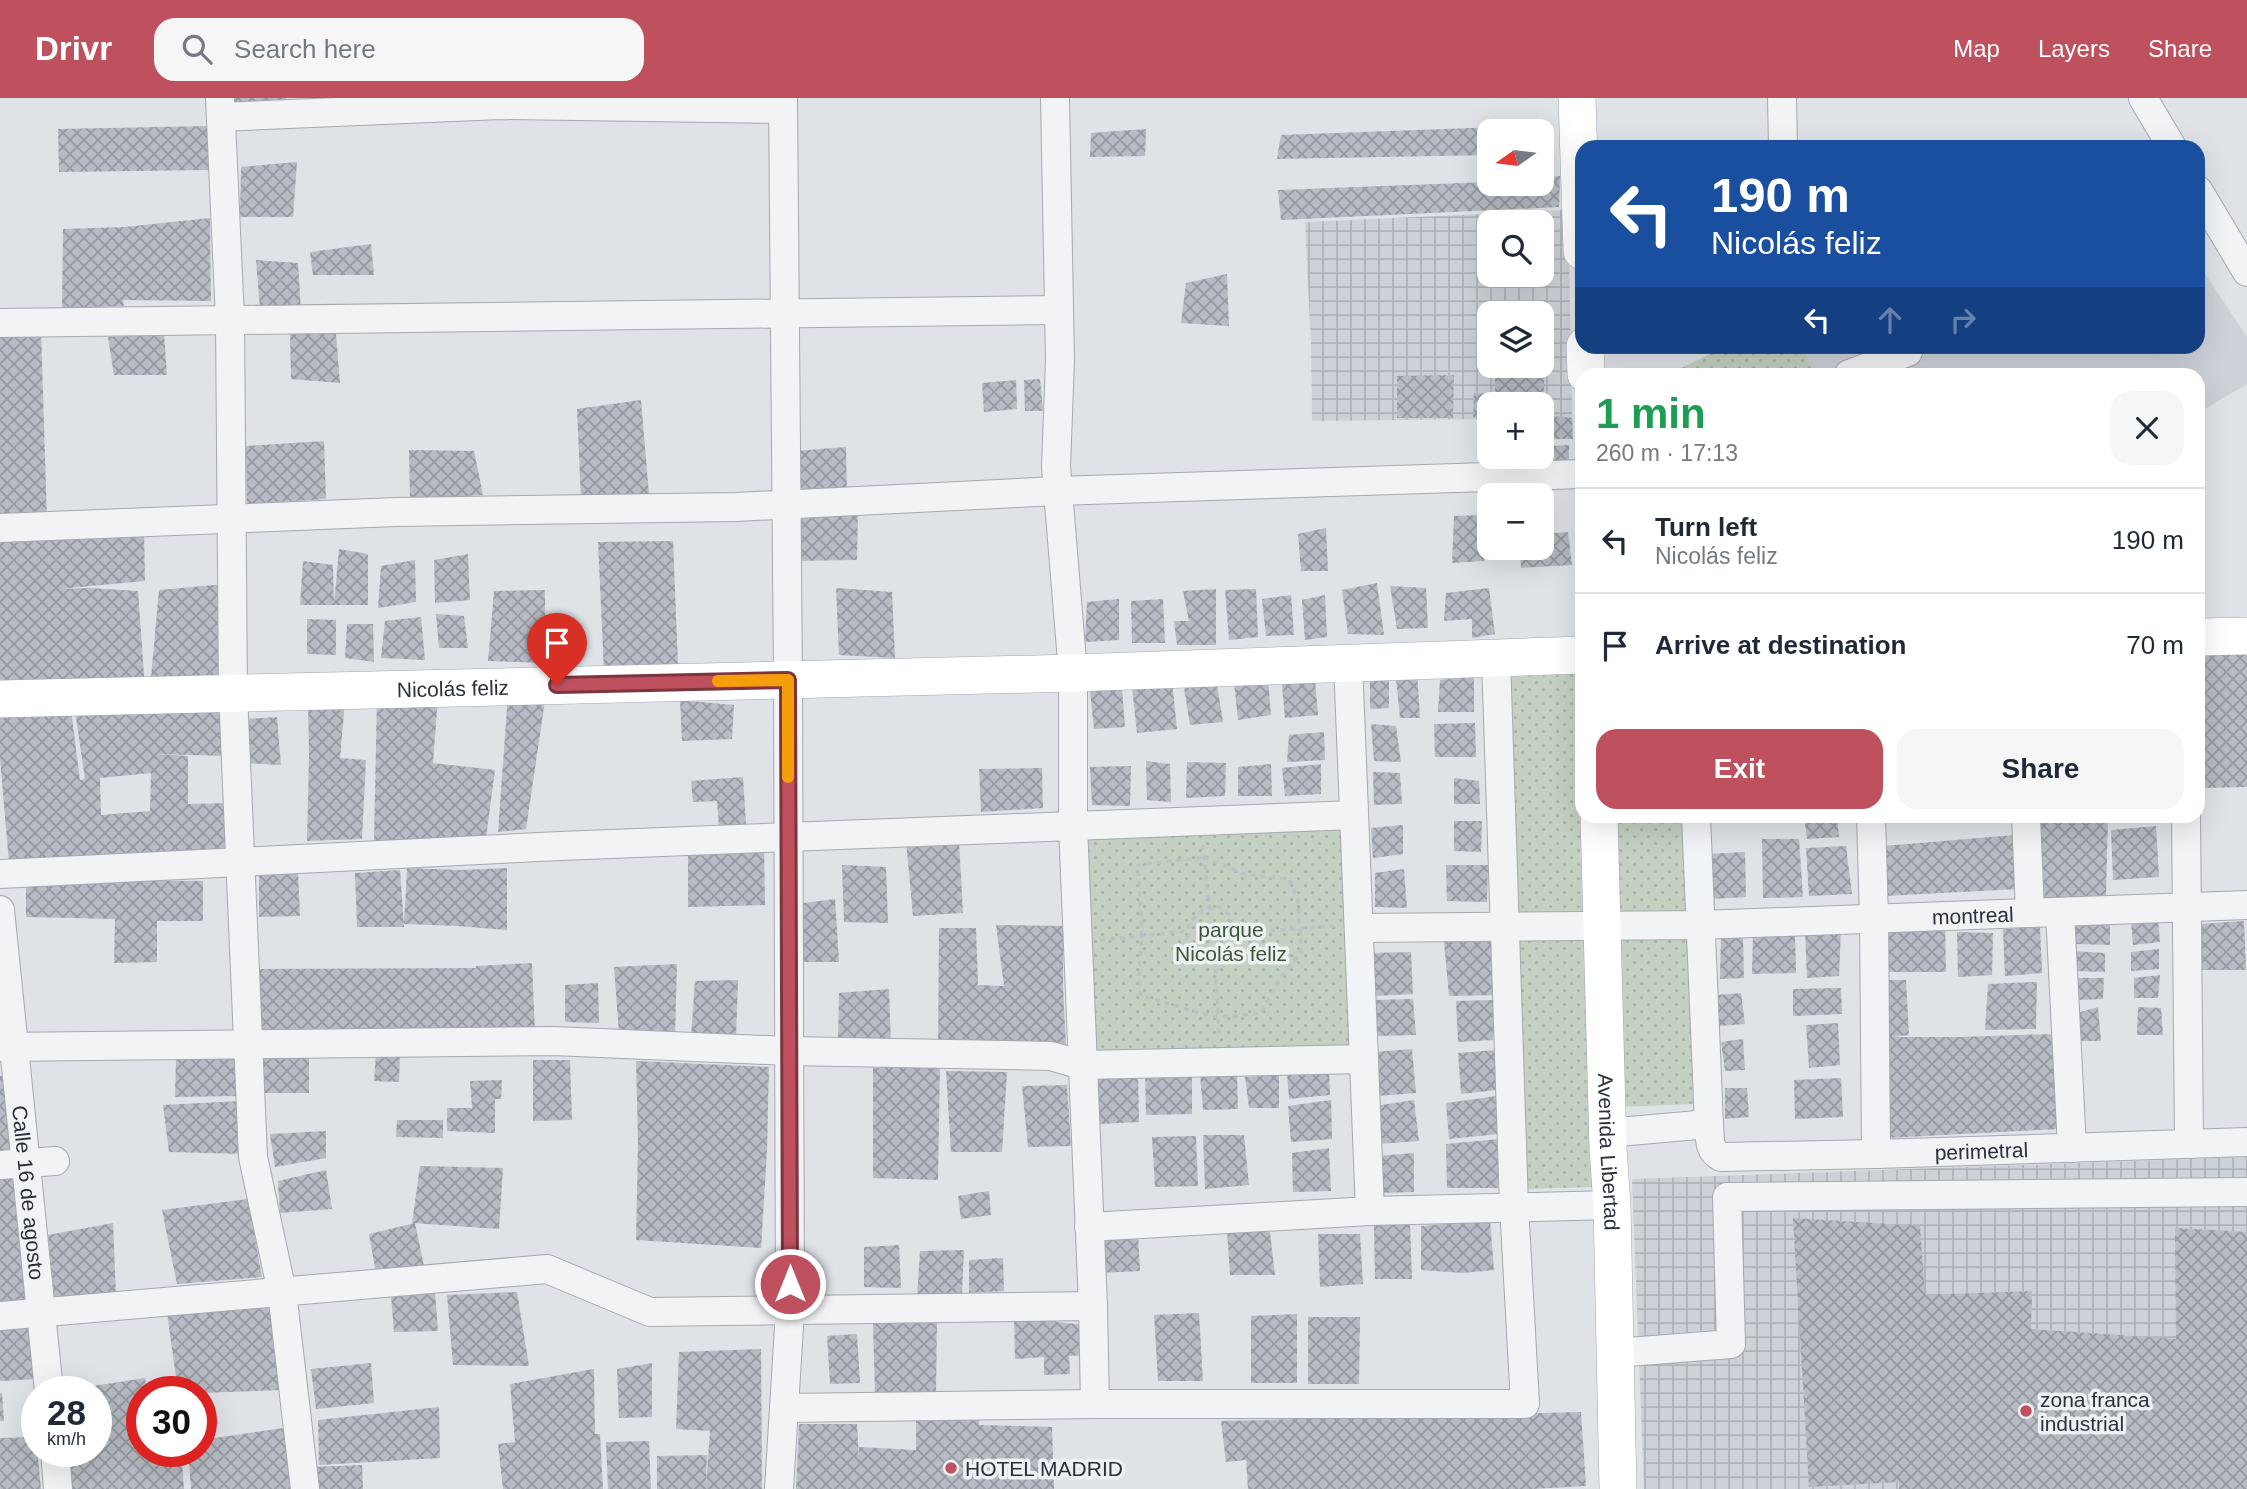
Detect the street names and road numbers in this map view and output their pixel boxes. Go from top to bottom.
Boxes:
street label: Nicolás feliz [397,675,509,701]
street label: montreal [1932,902,2014,928]
street label: Avenida Libertad [1594,1073,1624,1231]
street label: Calle 16 de agosto [8,1104,49,1281]
street label: perimetral [1934,1138,2028,1164]

